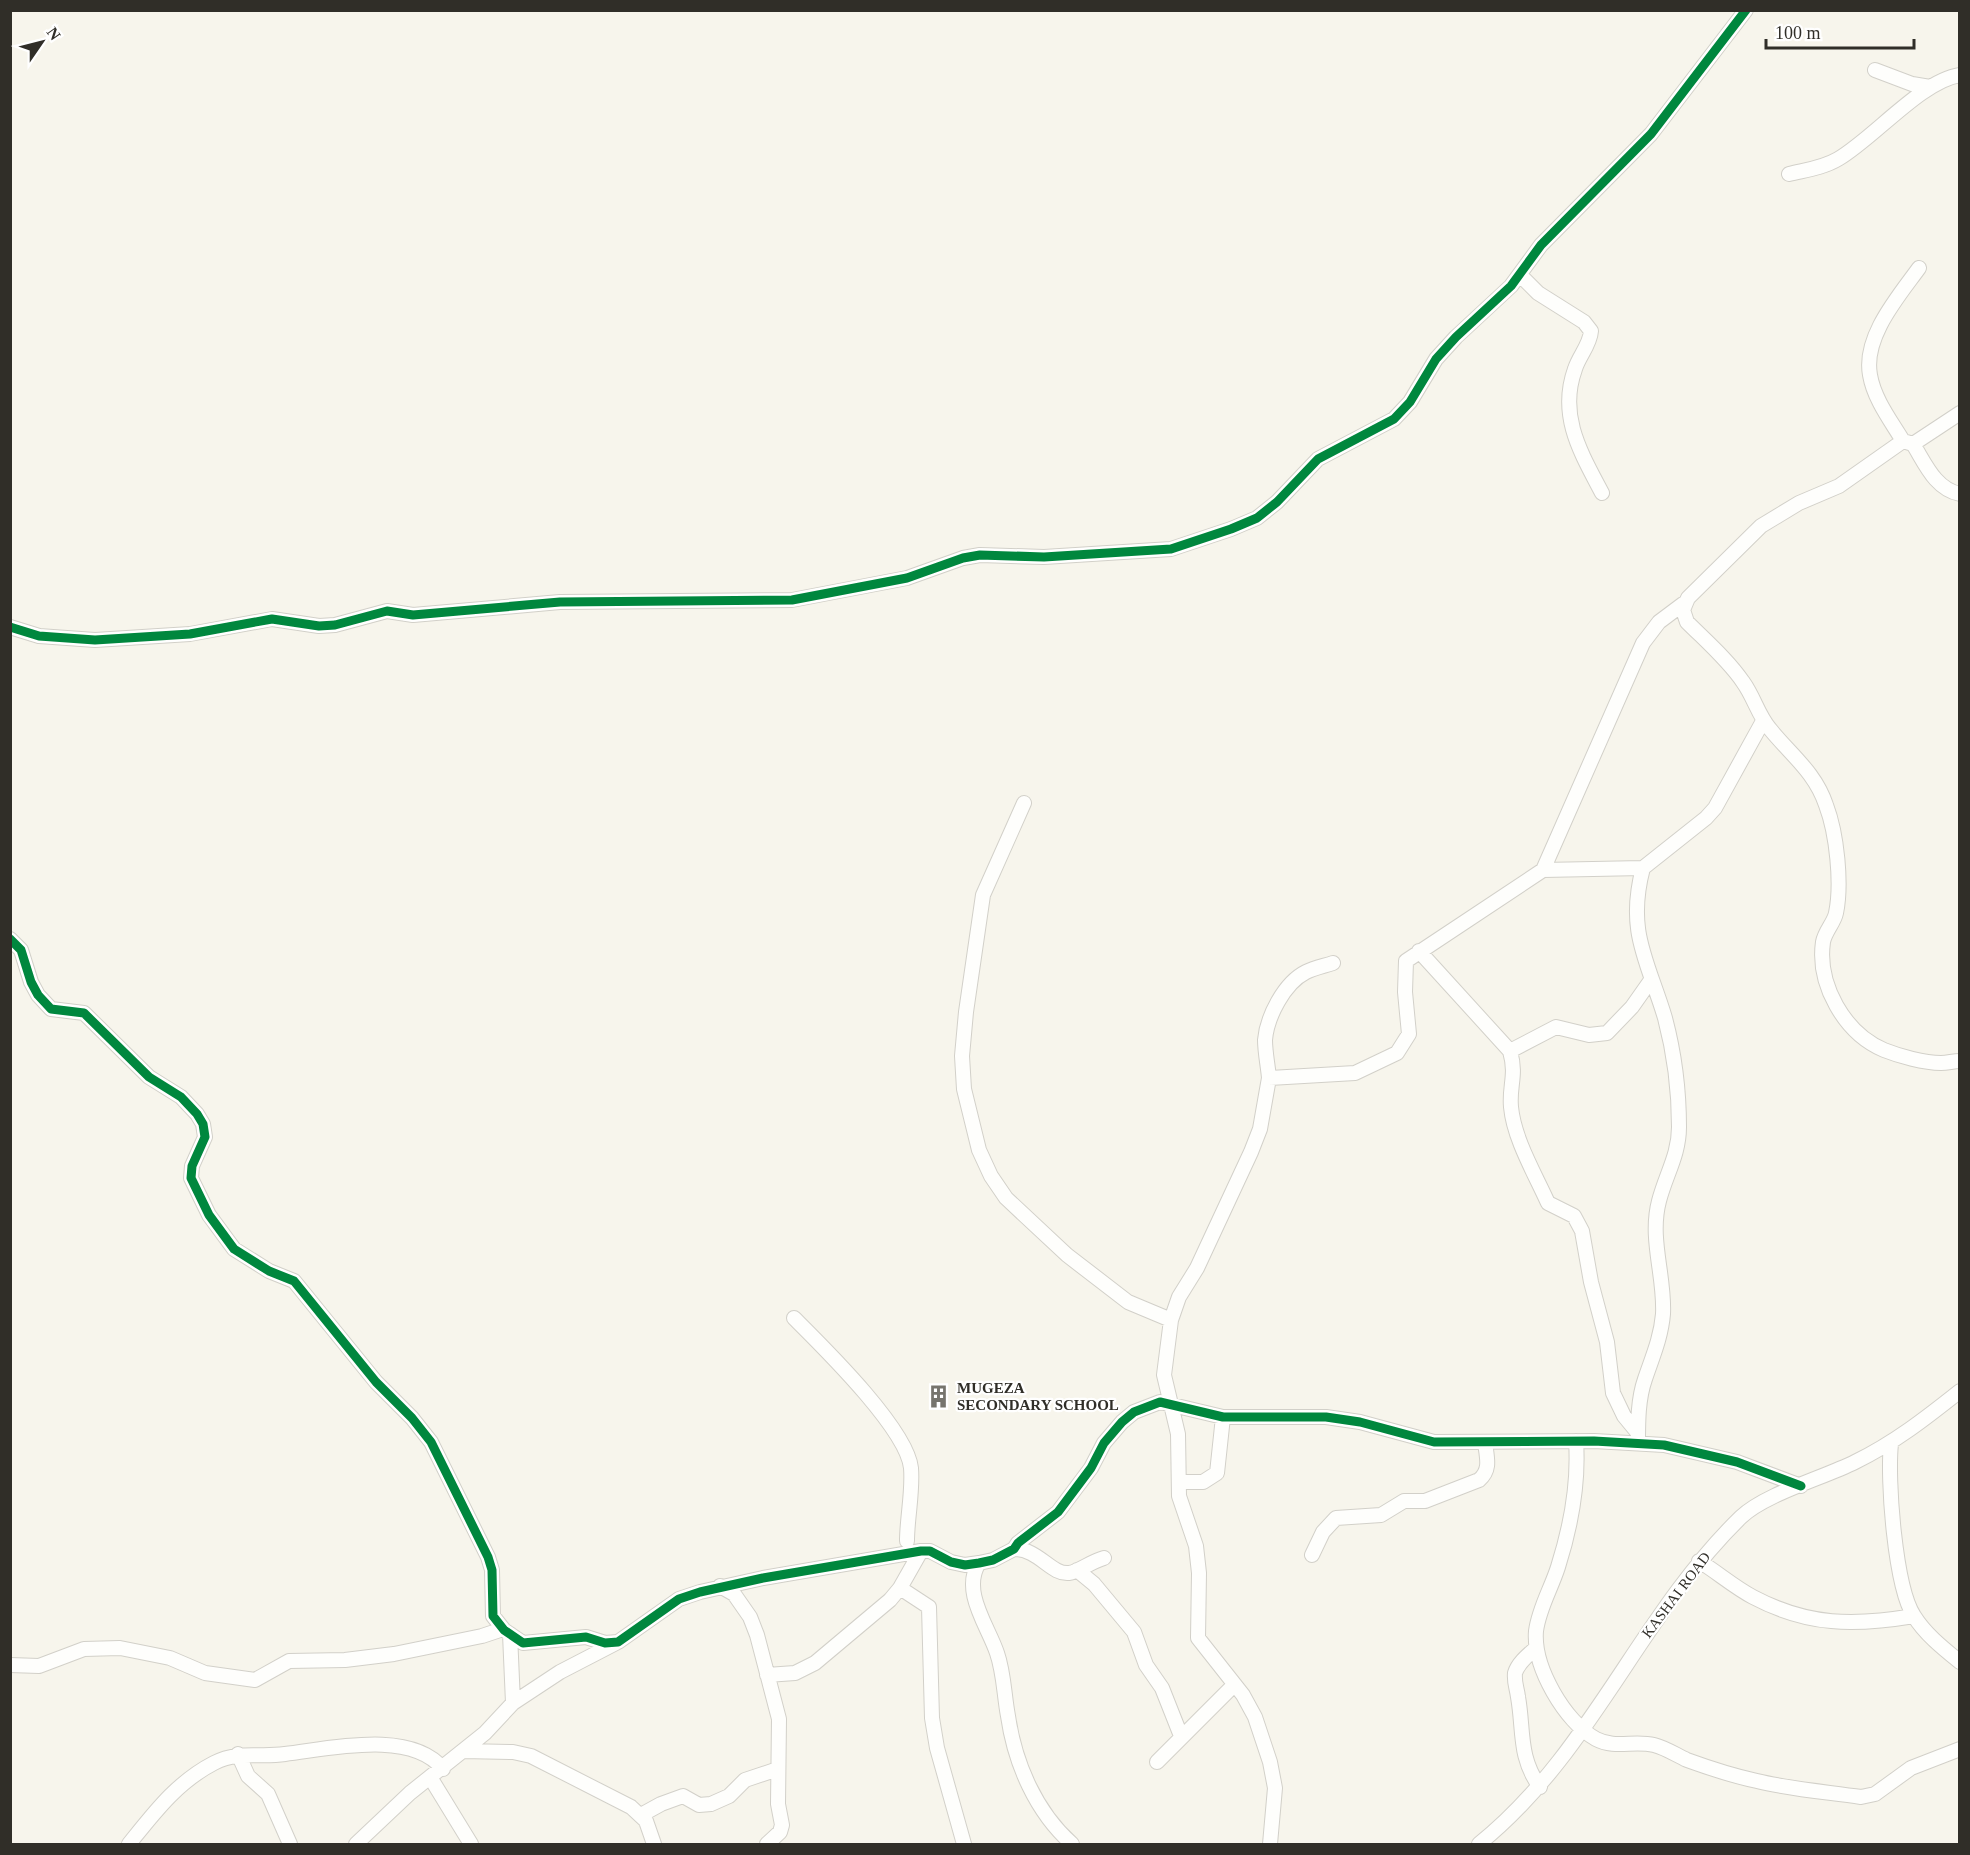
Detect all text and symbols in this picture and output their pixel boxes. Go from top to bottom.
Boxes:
north arrow [12,12,72,72]
scale bar [1766,12,1914,50]
text: 100 m [1775,23,1821,43]
text: N [44,24,64,44]
place label: MUGEZA SECONDARY SCHOOL [957,1380,1119,1413]
building icon: MUGEZA SECONDARY SCHOOL [926,1384,952,1410]
street label: KASHAI ROAD [1639,1549,1713,1641]

